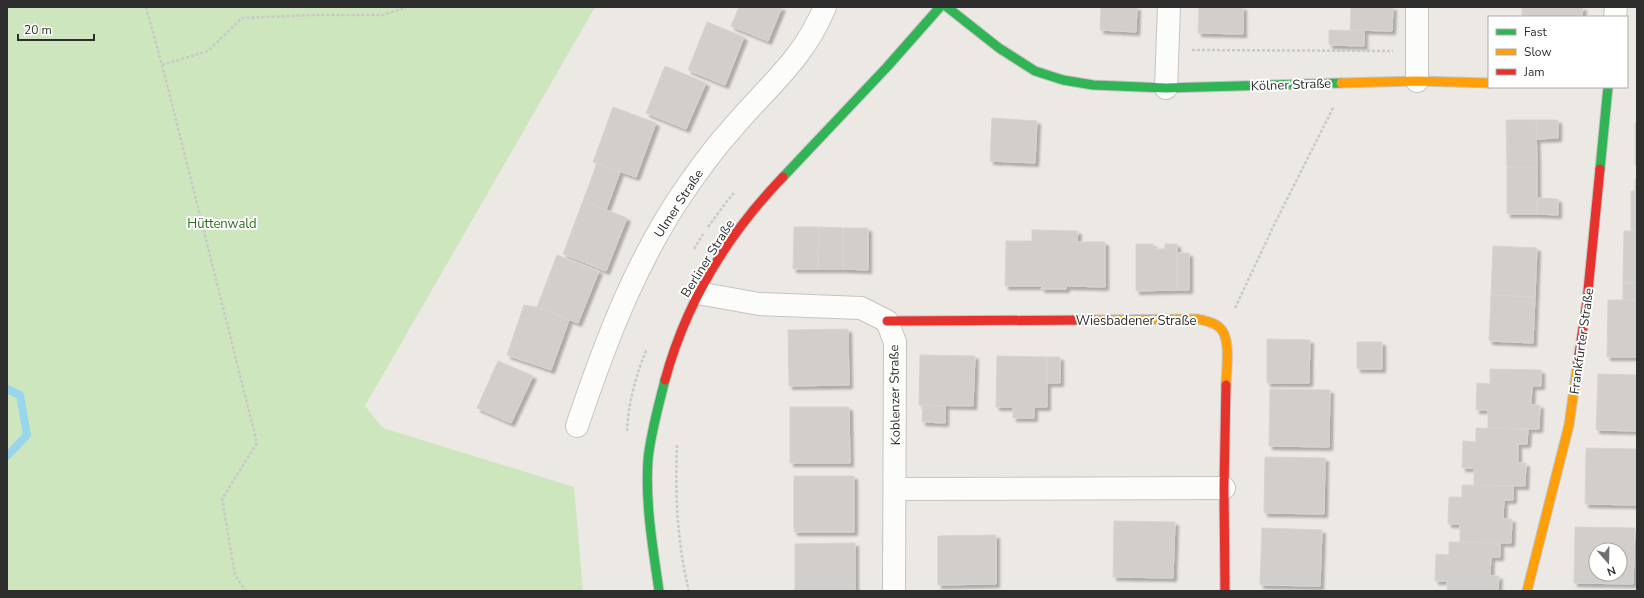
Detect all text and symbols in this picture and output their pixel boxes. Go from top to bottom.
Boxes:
scale bar [18,16,94,42]
legend [1488,16,1628,88]
text: 20 m [24,22,52,38]
text: Fast [1524,24,1547,40]
text: Slow [1524,44,1552,60]
text: Jam [1523,64,1545,80]
street label: Kölner Straße [1251,75,1332,95]
street label: Ulmer Straße [650,166,708,241]
park label: Hüttenwald [187,215,257,233]
street label: Berliner Straße [677,216,739,301]
street label: Frankfurter Straße [1566,287,1598,396]
street label: Wiesbadener Straße [1076,312,1196,330]
street label: Koblenzer Straße [885,344,905,445]
north arrow [1588,542,1628,582]
text: N [1605,562,1618,579]

